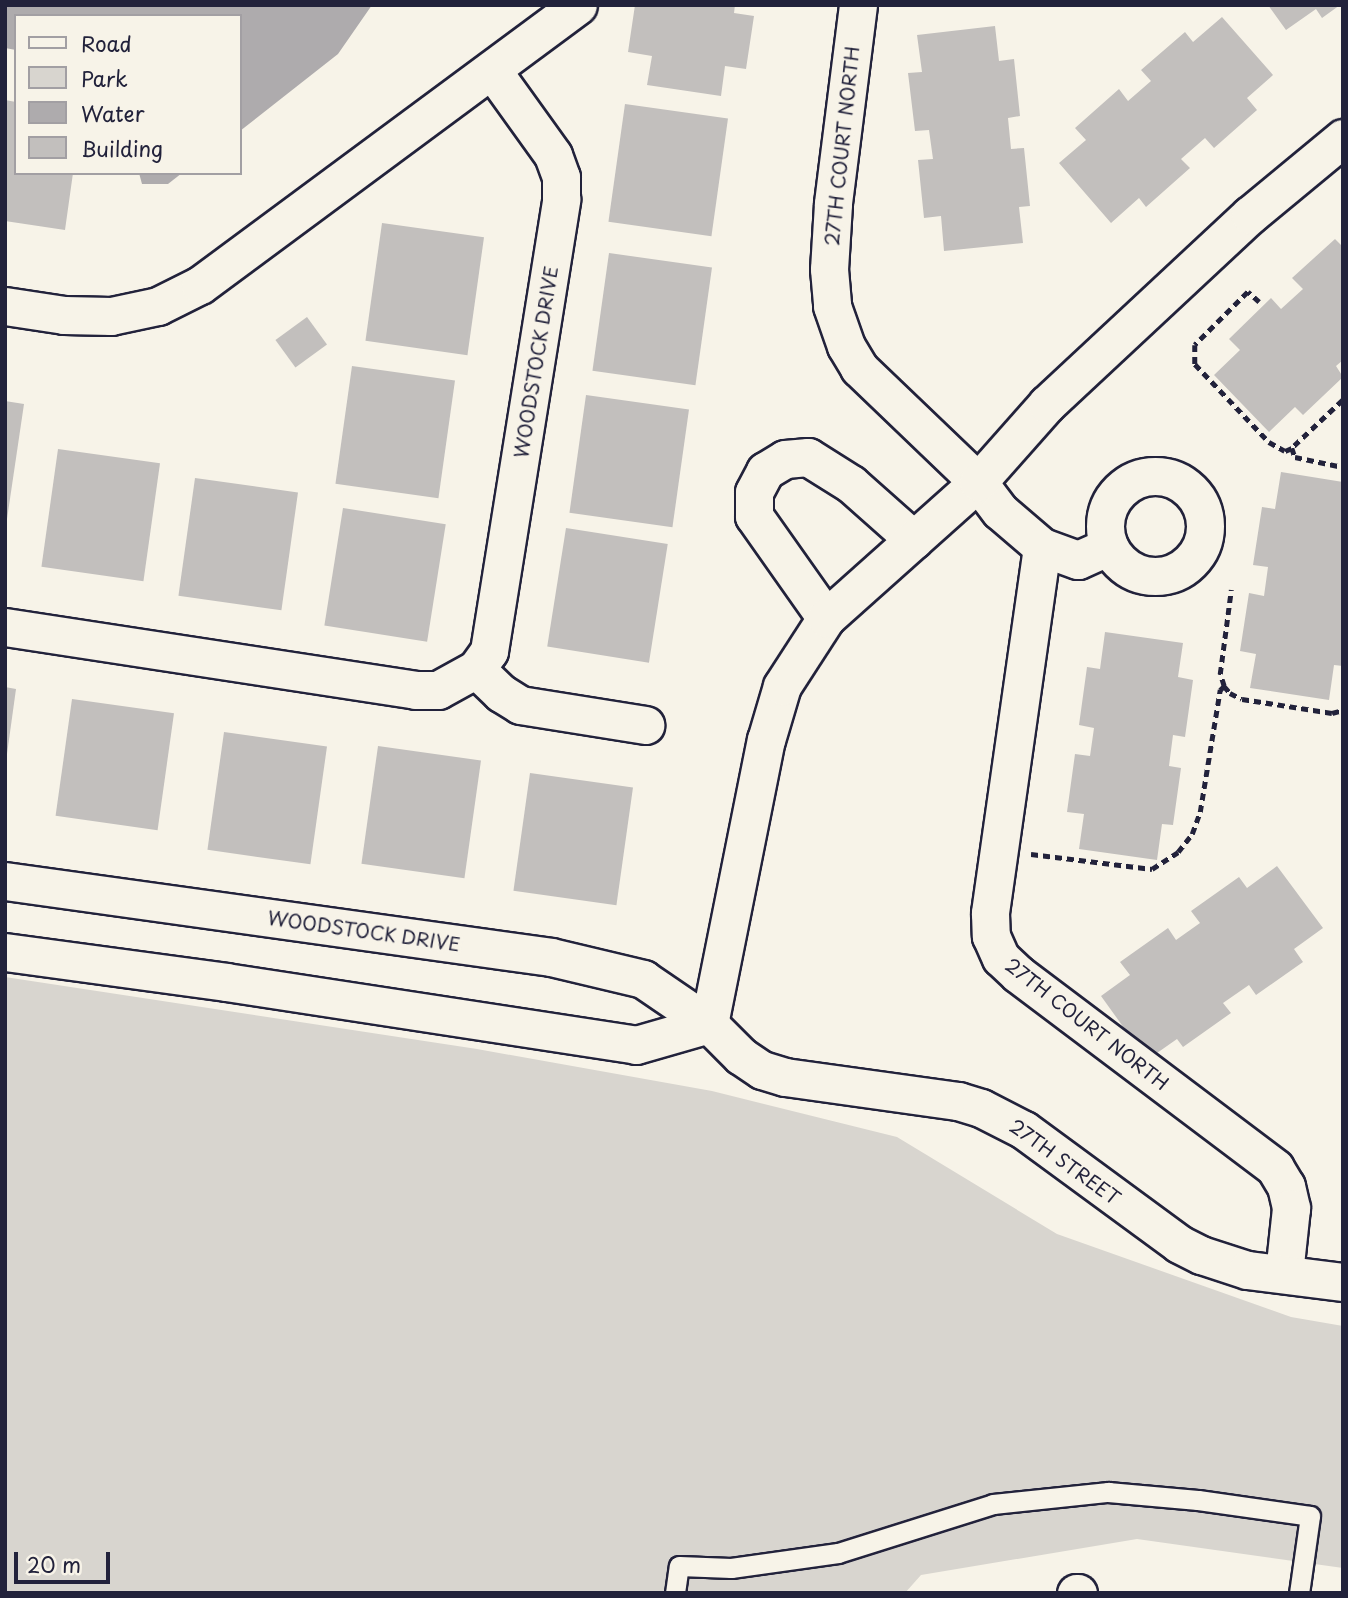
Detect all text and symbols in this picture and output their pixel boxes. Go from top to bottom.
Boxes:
legend [14,14,242,175]
text: Road [81,27,132,59]
street label: 27TH COURT NORTH [820,44,864,248]
text: Park [81,62,128,94]
text: Water [81,97,144,129]
text: Building [81,132,163,164]
street label: WOODSTOCK DRIVE [509,263,563,461]
street label: WOODSTOCK DRIVE [265,906,463,956]
street label: 27TH COURT NORTH [1000,952,1174,1096]
street label: 27TH STREET [1005,1114,1125,1210]
scale bar [18,1538,114,1582]
text: 20 m [27,1548,81,1580]

